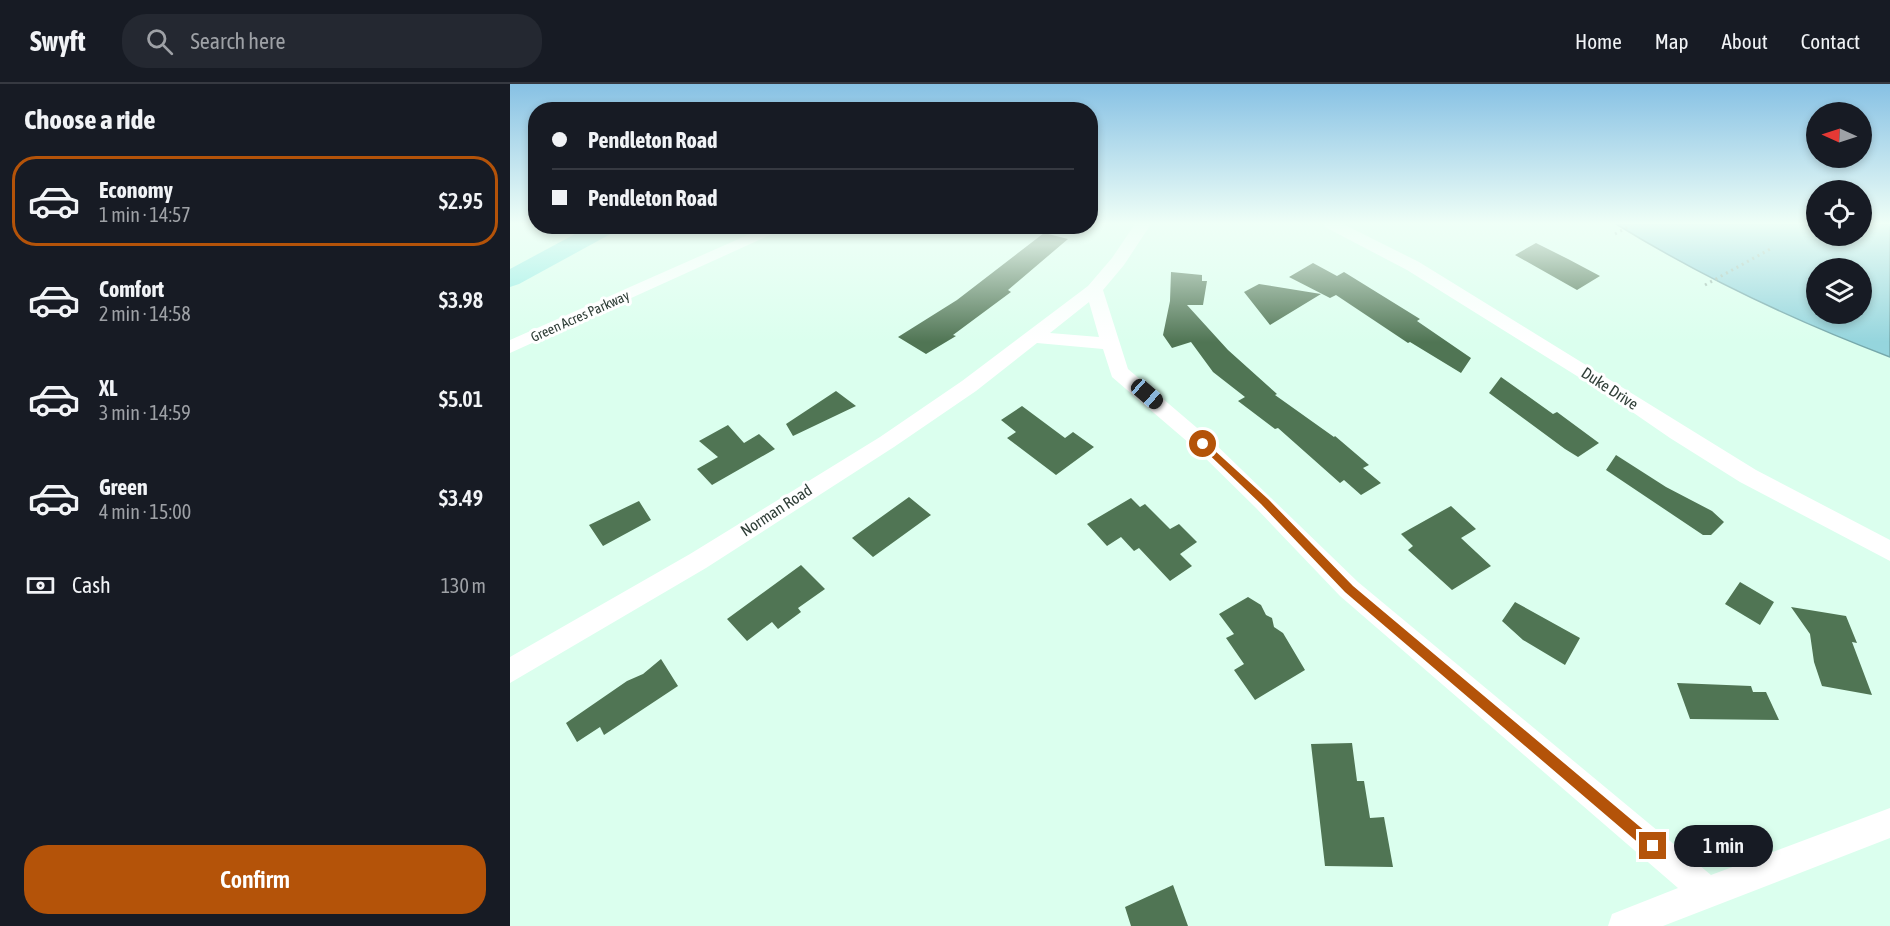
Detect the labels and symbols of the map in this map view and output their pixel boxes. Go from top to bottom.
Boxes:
north arrow [1806,102,1872,168]
street label: Green Acres Parkway [528,287,632,345]
street label: Duke Drive [1578,363,1642,413]
car [1128,375,1166,413]
route start [1189,430,1216,457]
street label: Norman Road [737,480,815,540]
callout: 1 min [1674,825,1773,867]
route end [1639,832,1666,859]

